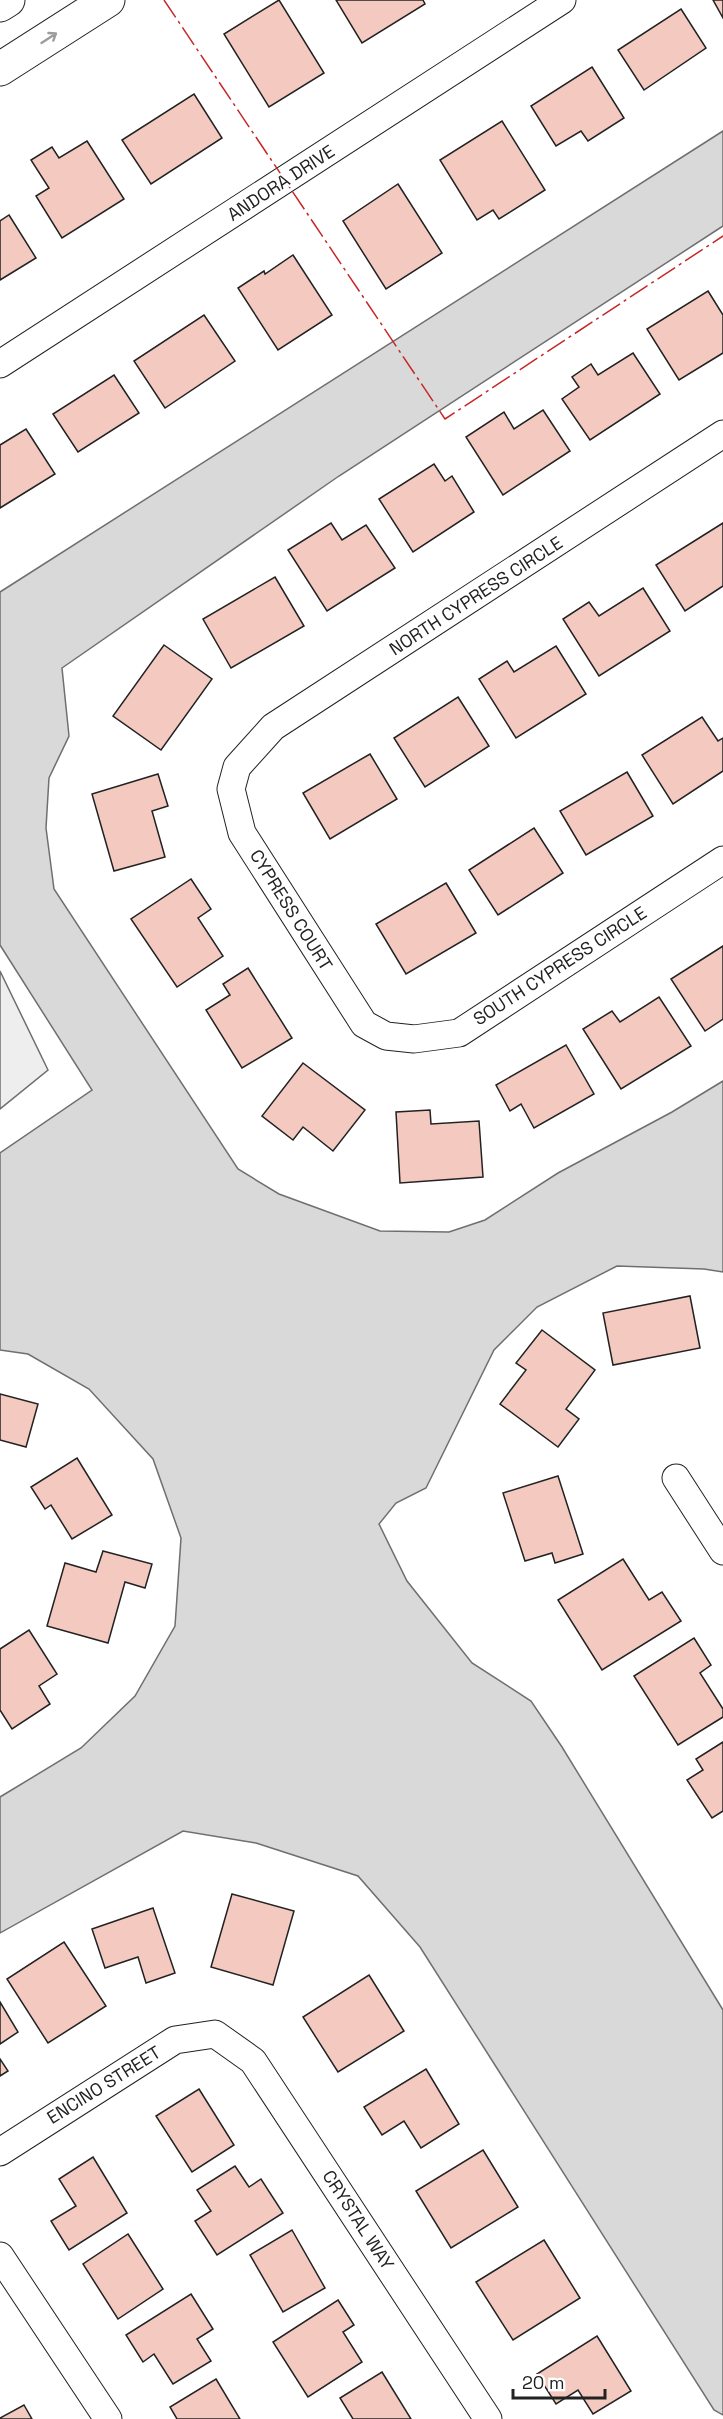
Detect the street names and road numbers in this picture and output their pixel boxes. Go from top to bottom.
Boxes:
street label: ANDORA DRIVE [223,139,339,226]
street label: NORTH CYPRESS CIRCLE [385,531,567,660]
street label: CYPRESS COURT [245,845,338,975]
street label: SOUTH CYPRESS CIRCLE [469,901,651,1030]
street label: ENCINO STREET [43,2040,165,2129]
street label: CRYSTAL WAY [318,2165,399,2274]

